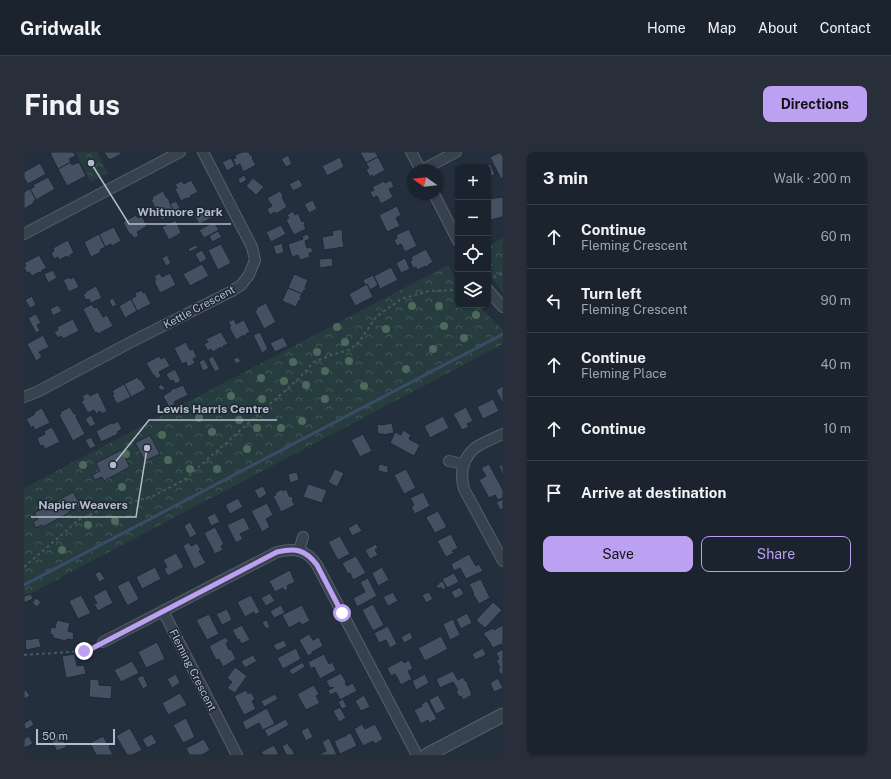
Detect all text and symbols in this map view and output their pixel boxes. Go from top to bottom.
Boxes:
text: Gridwalk [20,17,101,39]
text: Home [647,20,686,36]
text: Map [708,20,736,36]
text: About [758,20,798,36]
text: Contact [820,20,871,36]
button: Directions [763,86,867,122]
text: Find us [24,88,120,121]
north arrow [407,164,443,200]
map controls [455,164,491,308]
button: + [455,164,491,200]
text: 3 min [543,168,588,188]
text: Walk · 200 m [774,171,851,186]
callout: Whitmore Park [129,200,231,224]
button: − [455,200,491,236]
text: Whitmore Park [137,205,223,219]
text: Continue [581,221,646,238]
icon: ahead [543,226,565,248]
text: 60 m [821,229,851,244]
button: locate [455,236,491,272]
text: Fleming Crescent [581,238,688,253]
button: layers [455,272,491,308]
street label: Kettle Crescent [161,283,237,331]
text: Turn left [581,285,642,302]
icon: left [543,290,565,312]
text: 90 m [821,293,851,308]
text: Fleming Crescent [581,302,688,317]
text: Continue [581,349,646,366]
icon: ahead [543,354,565,376]
text: 40 m [820,357,851,372]
text: Fleming Place [581,366,667,381]
callout: Lewis Harris Centre [149,396,277,420]
text: Lewis Harris Centre [157,402,269,416]
icon: ahead [543,418,565,440]
text: Continue [581,420,646,437]
text: 10 m [823,421,851,436]
icon: arrive [543,482,565,504]
text: Arrive at destination [581,484,726,501]
callout: Napier Weavers [31,493,136,517]
text: Napier Weavers [38,498,128,512]
button: Save [543,536,693,572]
button: Share [701,536,851,572]
route start [333,604,351,622]
street label: Fleming Crescent [167,627,219,713]
route end [75,642,93,660]
scale bar [36,727,115,746]
text: 50 m [42,730,68,742]

